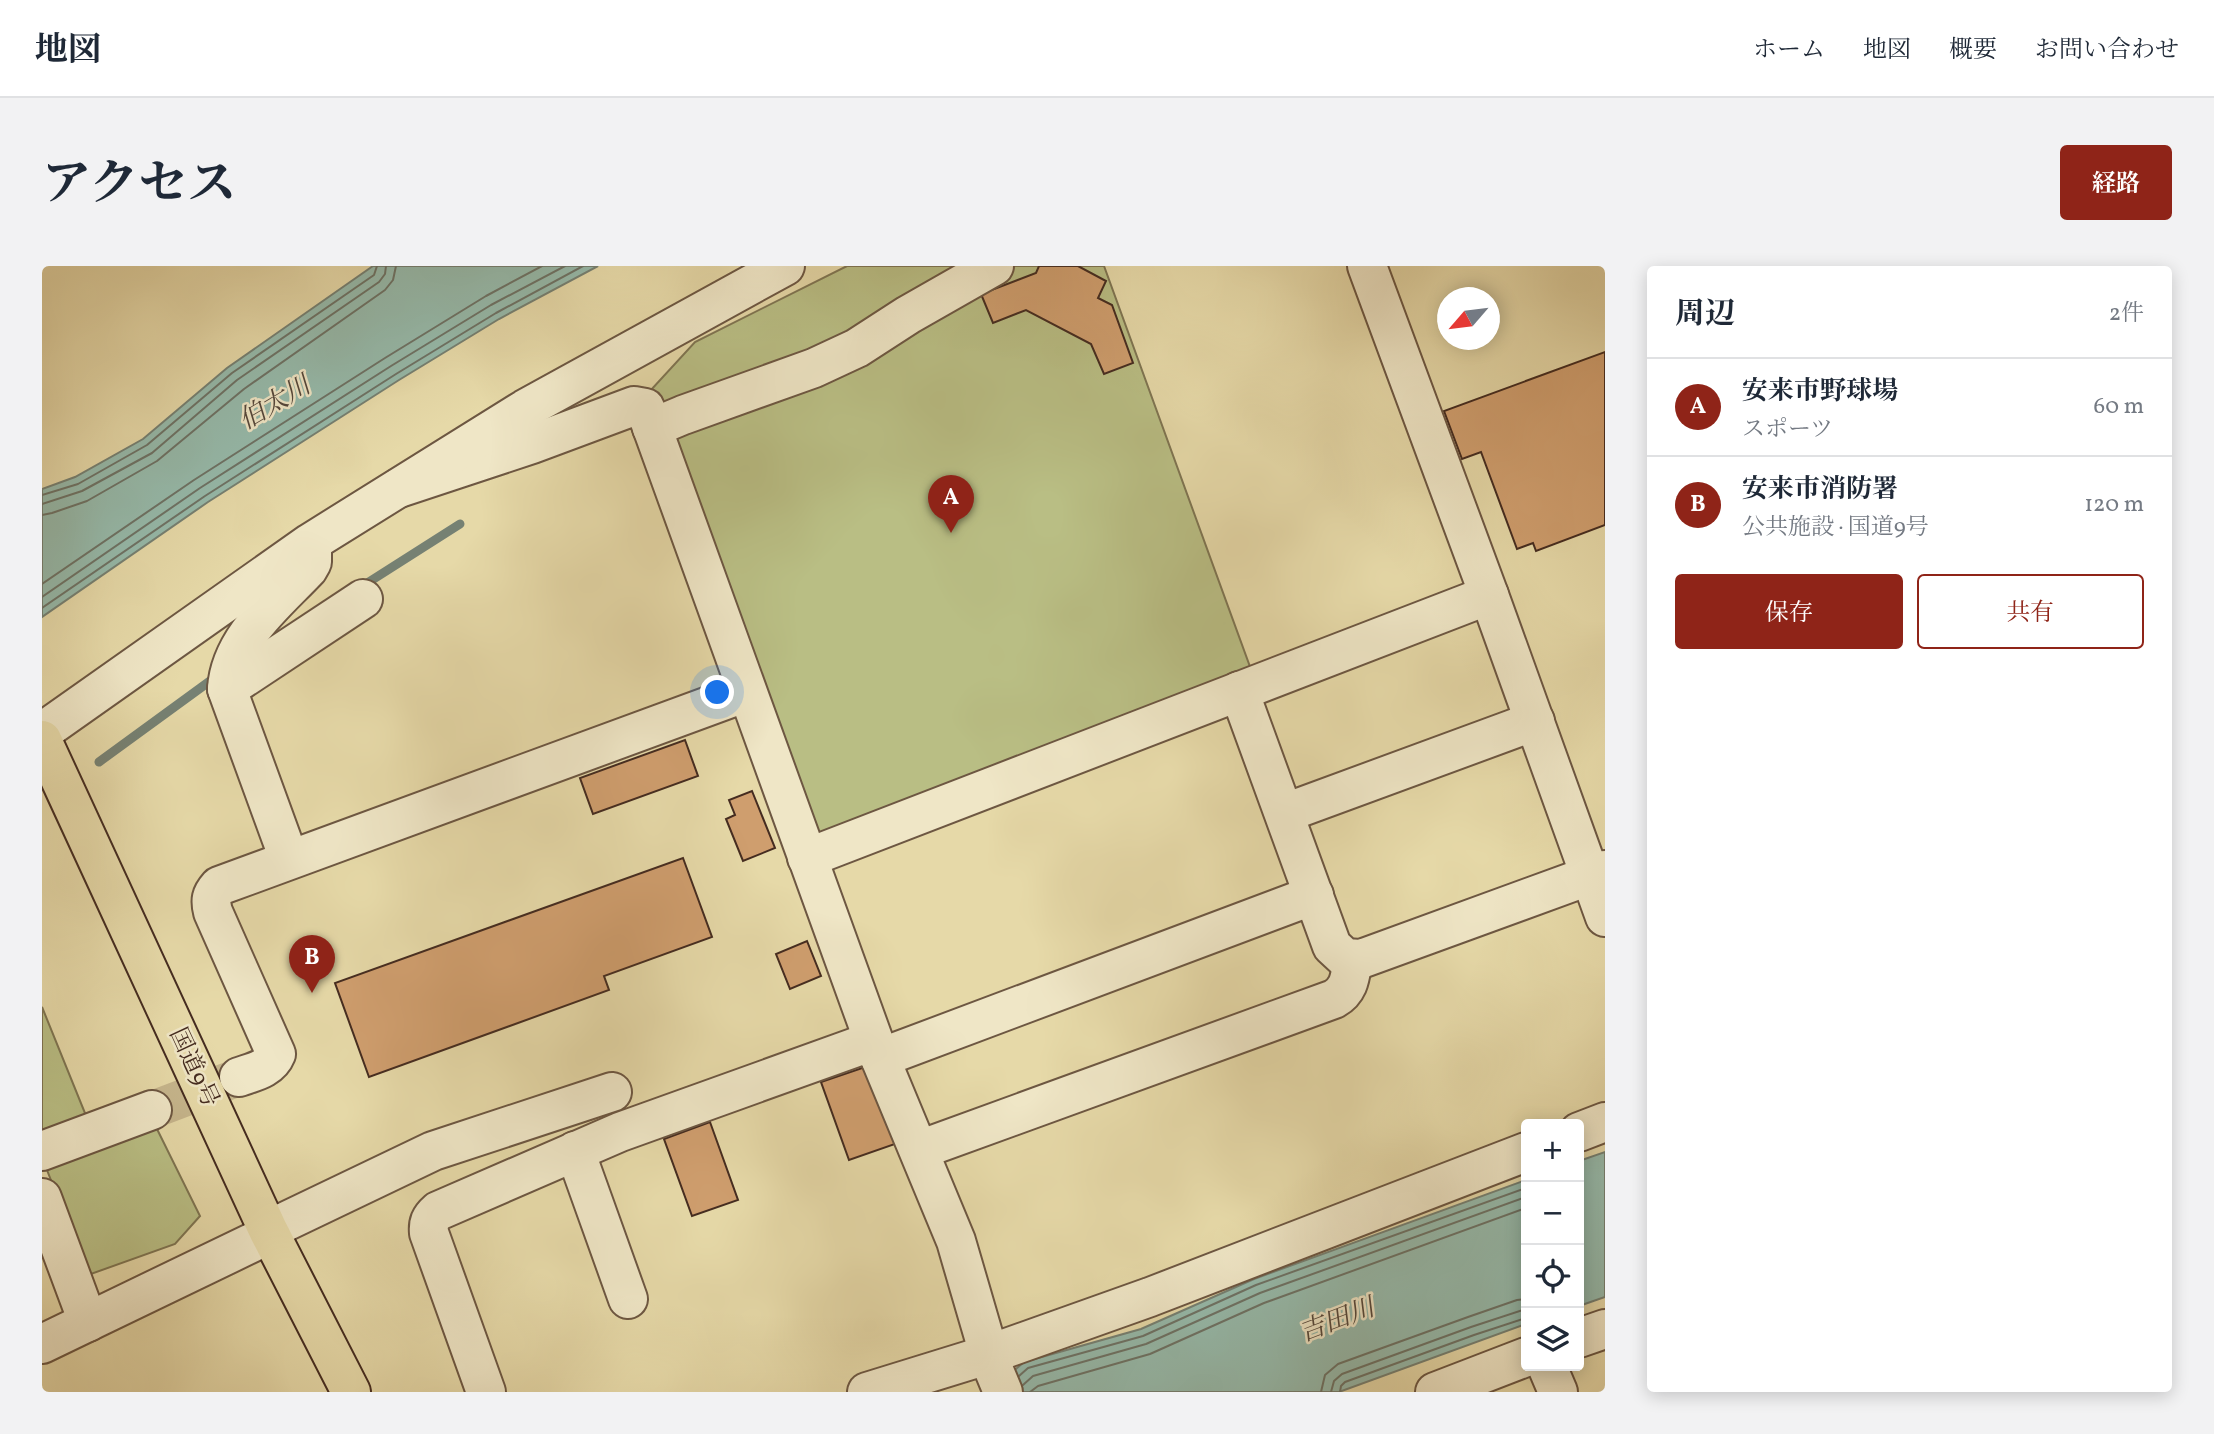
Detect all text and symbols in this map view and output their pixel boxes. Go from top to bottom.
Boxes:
text: 地図 [35,29,101,75]
text: ホーム [1753,34,1825,68]
text: 地図 [1863,34,1911,68]
text: 概要 [1949,34,1997,68]
text: お問い合わせ [2035,34,2179,68]
button: 経路 [2060,145,2172,220]
text: アクセス [42,152,237,221]
north arrow [1437,287,1500,350]
text: 周辺 [1675,294,1735,336]
text: 2件 [2109,298,2144,330]
water label: 伯太川 [232,367,320,440]
text: 安来市野球場 [1742,374,1898,410]
text: A [1690,391,1706,423]
text: 60 m [2094,391,2144,423]
text: スポーツ [1742,414,1833,446]
text: 安来市消防署 [1742,472,1898,508]
pin: A [928,475,974,533]
text: B [1690,489,1706,521]
text: 120 m [2084,489,2144,521]
text: 公共施設 · 国道9号 [1742,512,1929,544]
button: 保存 [1675,574,1903,649]
button: 共有 [1917,574,2144,649]
your location [700,675,734,709]
pin: B [289,935,335,993]
street label: 国道9号 [160,1023,226,1113]
map controls [1521,1119,1584,1371]
button: + [1521,1119,1584,1182]
button: − [1521,1182,1584,1245]
button: locate [1521,1245,1584,1308]
water label: 吉田川 [1294,1289,1383,1352]
button: layers [1521,1308,1584,1371]

